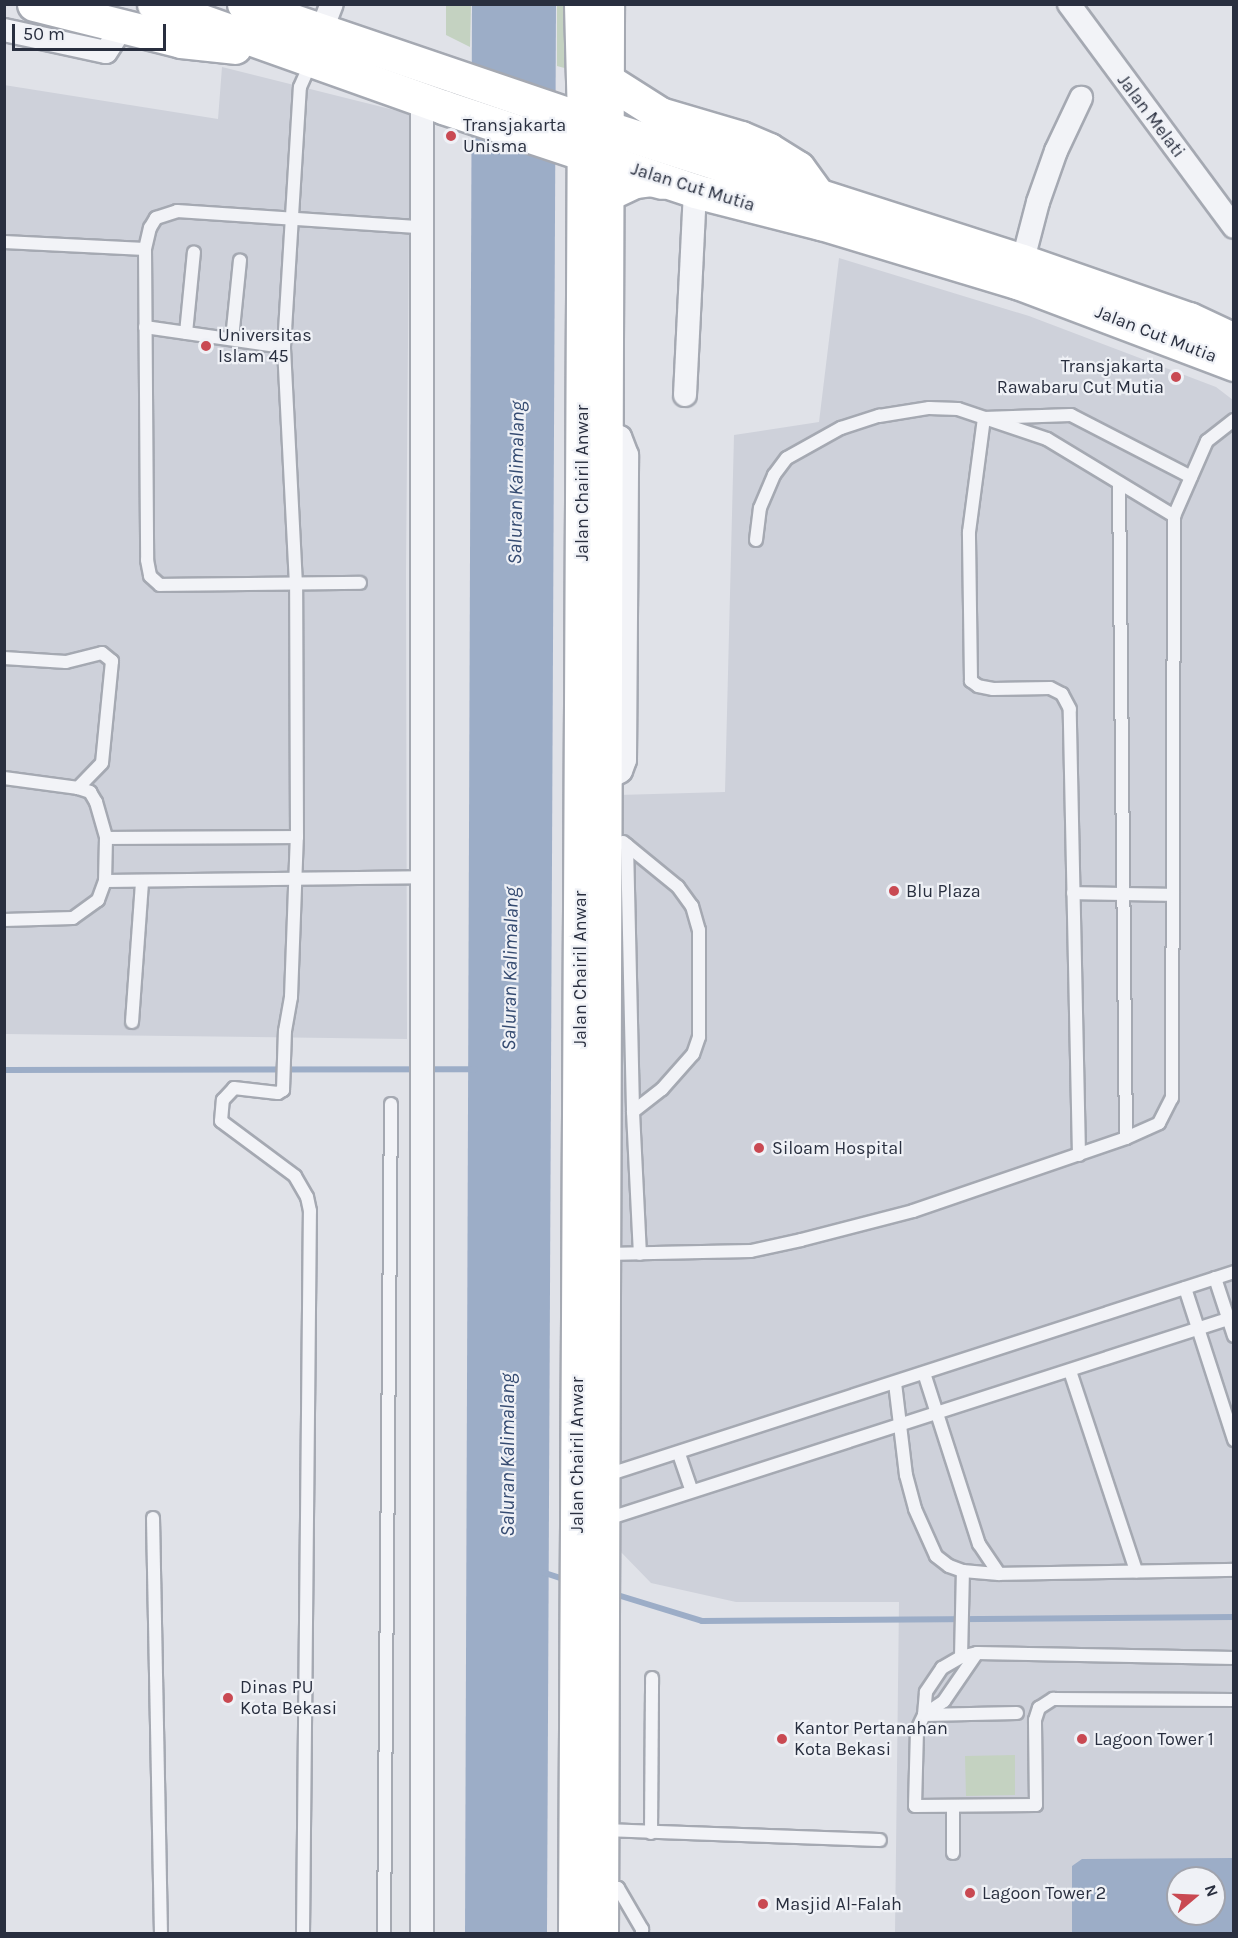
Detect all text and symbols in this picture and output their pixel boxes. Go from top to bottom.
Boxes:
scale bar [15,12,170,50]
text: 50 m [23,23,65,45]
street label: Jalan Melati [1113,70,1189,162]
place label: Transjakarta Unisma [463,115,566,158]
marker: Transjakarta Unisma [444,129,458,143]
street label: Jalan Cut Mutia [628,158,758,216]
street label: Jalan Cut Mutia [1092,301,1220,367]
place label: Universitas Islam 45 [218,325,312,368]
marker: Universitas Islam 45 [199,339,213,353]
place label: Transjakarta Rawabaru Cut Mutia [997,356,1164,398]
marker: Transjakarta Rawabaru Cut Mutia [1169,370,1183,384]
water label: Saluran Kalimalang [503,401,529,565]
street label: Jalan Chairil Anwar [571,405,593,561]
place label: Blu Plaza [906,880,981,902]
marker: Blu Plaza [887,884,901,898]
water label: Saluran Kalimalang [497,887,523,1051]
street label: Jalan Chairil Anwar [569,891,591,1047]
place label: Siloam Hospital [772,1137,903,1159]
marker: Siloam Hospital [750,1139,768,1157]
water label: Saluran Kalimalang [495,1373,519,1537]
street label: Jalan Chairil Anwar [566,1377,588,1533]
place label: Dinas PU Kota Bekasi [240,1677,337,1720]
marker: Dinas PU Kota Bekasi [221,1691,235,1705]
place label: Kantor Pertanahan Kota Bekasi [794,1718,948,1760]
place label: Lagoon Tower 1 [1094,1728,1214,1750]
marker: Kantor Pertanahan Kota Bekasi [775,1732,789,1746]
marker: Lagoon Tower 1 [1075,1732,1089,1746]
north arrow [1166,1866,1226,1926]
place label: Lagoon Tower 2 [982,1882,1106,1904]
text: N [1201,1882,1222,1899]
marker: Lagoon Tower 2 [963,1886,977,1900]
place label: Masjid Al-Falah [775,1893,902,1915]
marker: Masjid Al-Falah [756,1897,770,1911]

